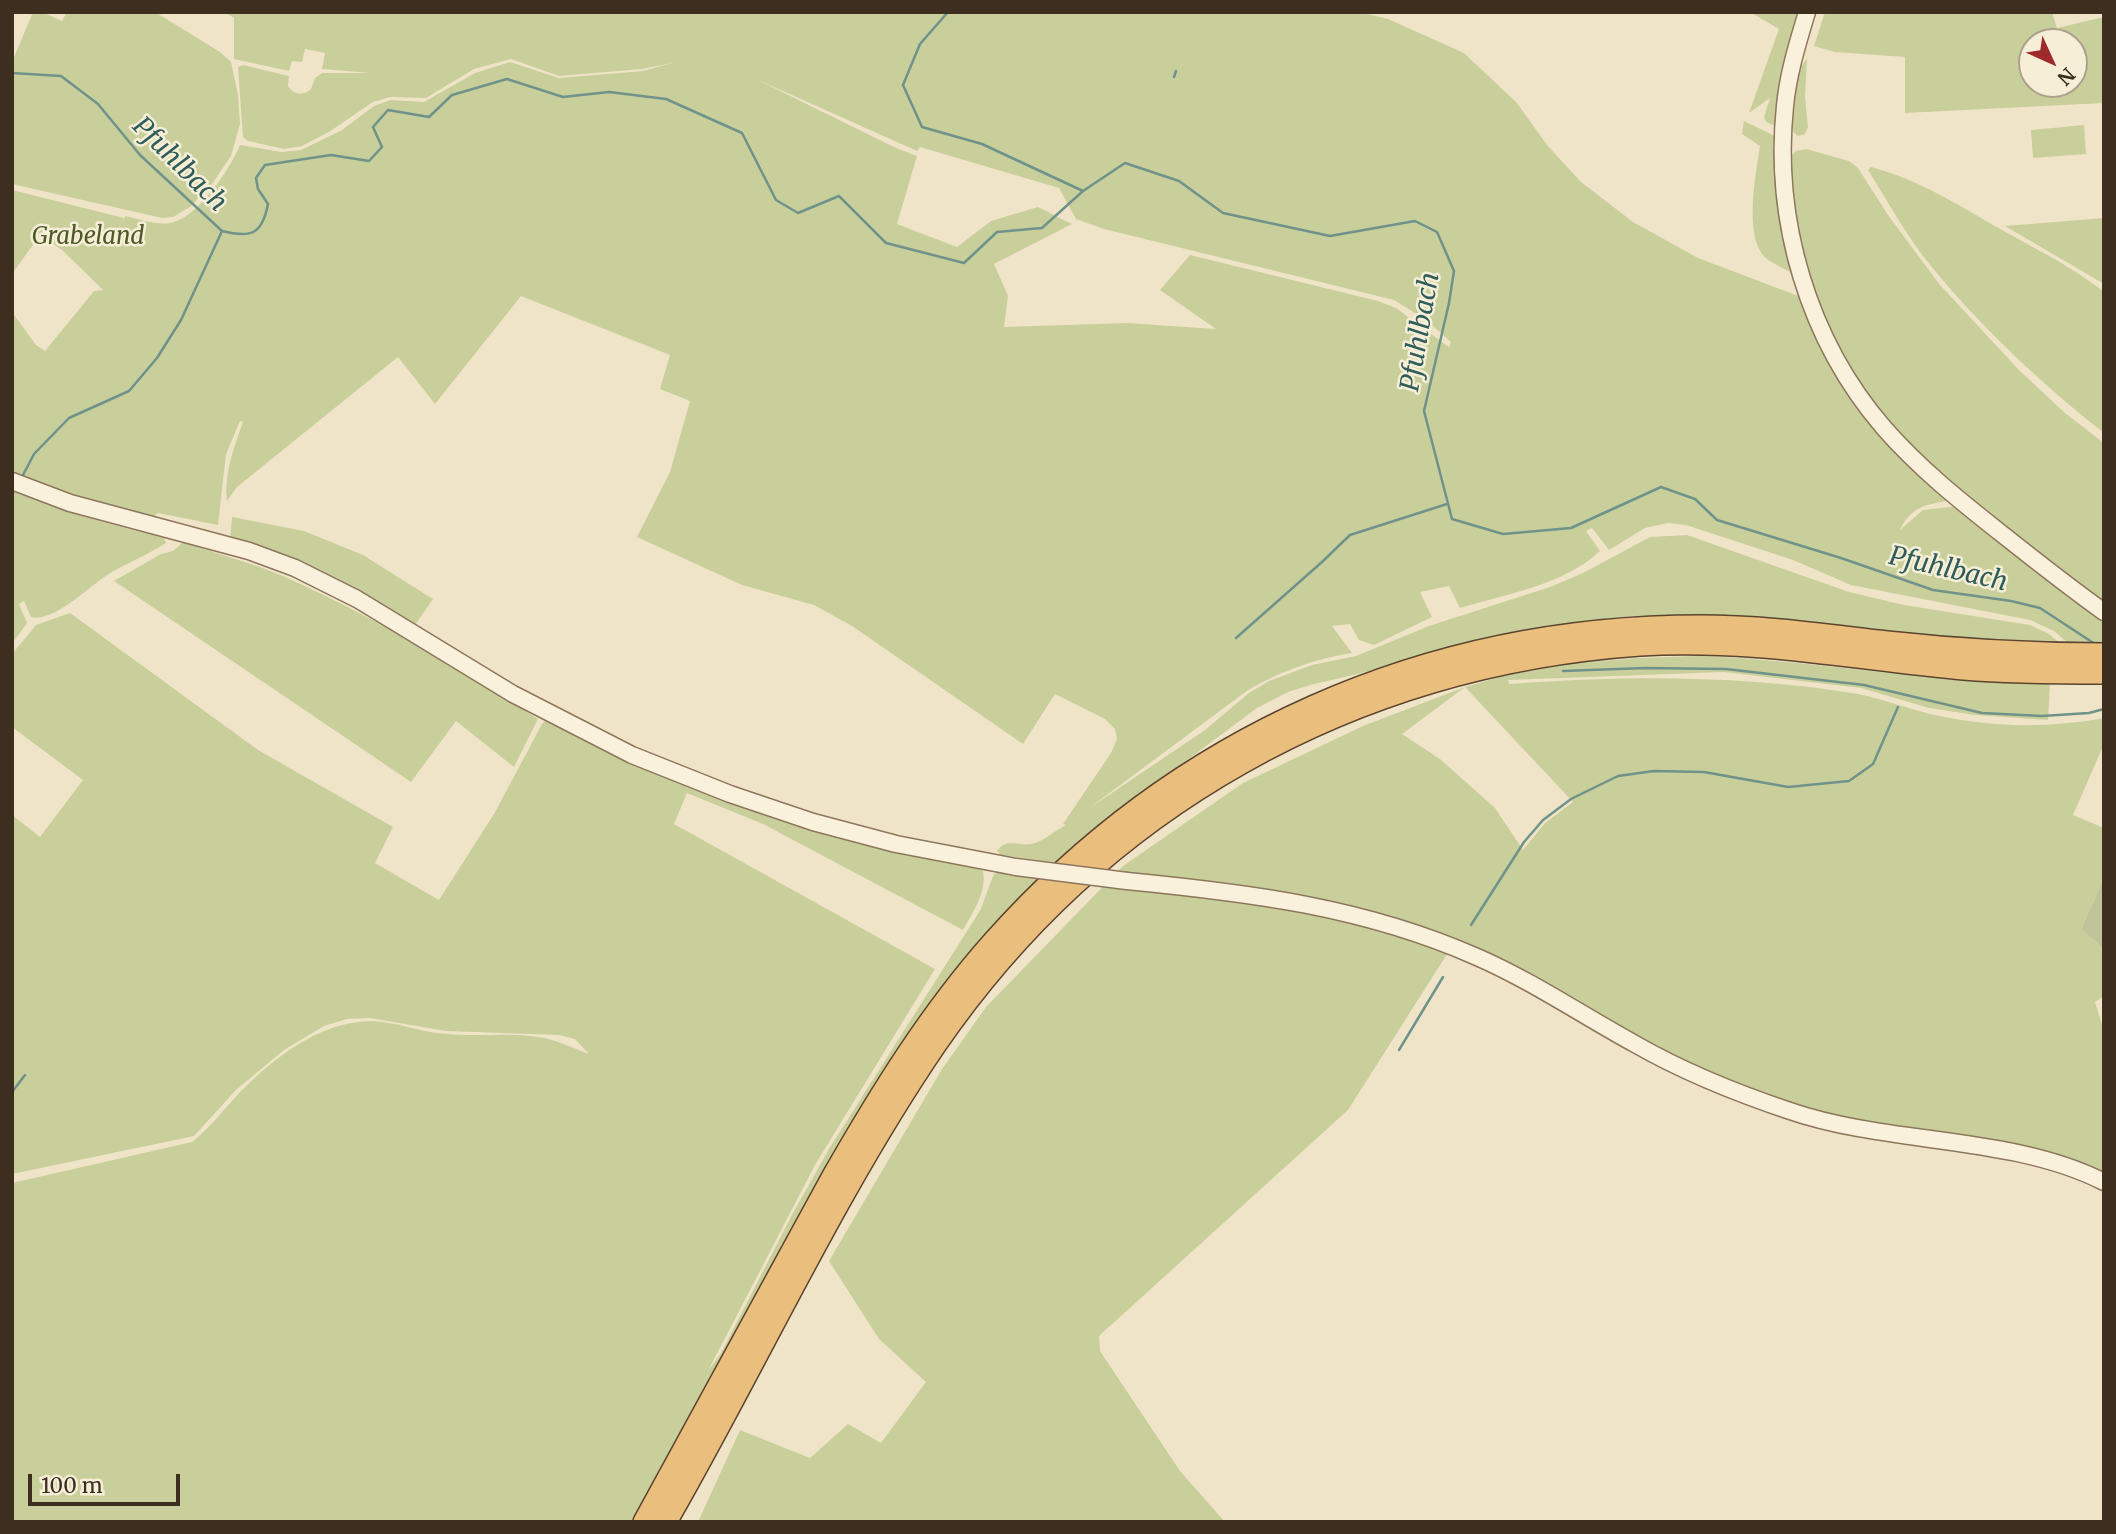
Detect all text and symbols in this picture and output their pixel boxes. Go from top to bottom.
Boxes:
north arrow [2018,28,2088,98]
text: N [2053,63,2080,90]
water label: Pfuhlbach [125,111,233,219]
park label: Grabeland [32,223,144,251]
water label: Pfuhlbach [1395,270,1447,394]
water label: Pfuhlbach [1886,541,2010,599]
scale bar [32,1460,184,1504]
text: 100 m [41,1472,103,1499]

